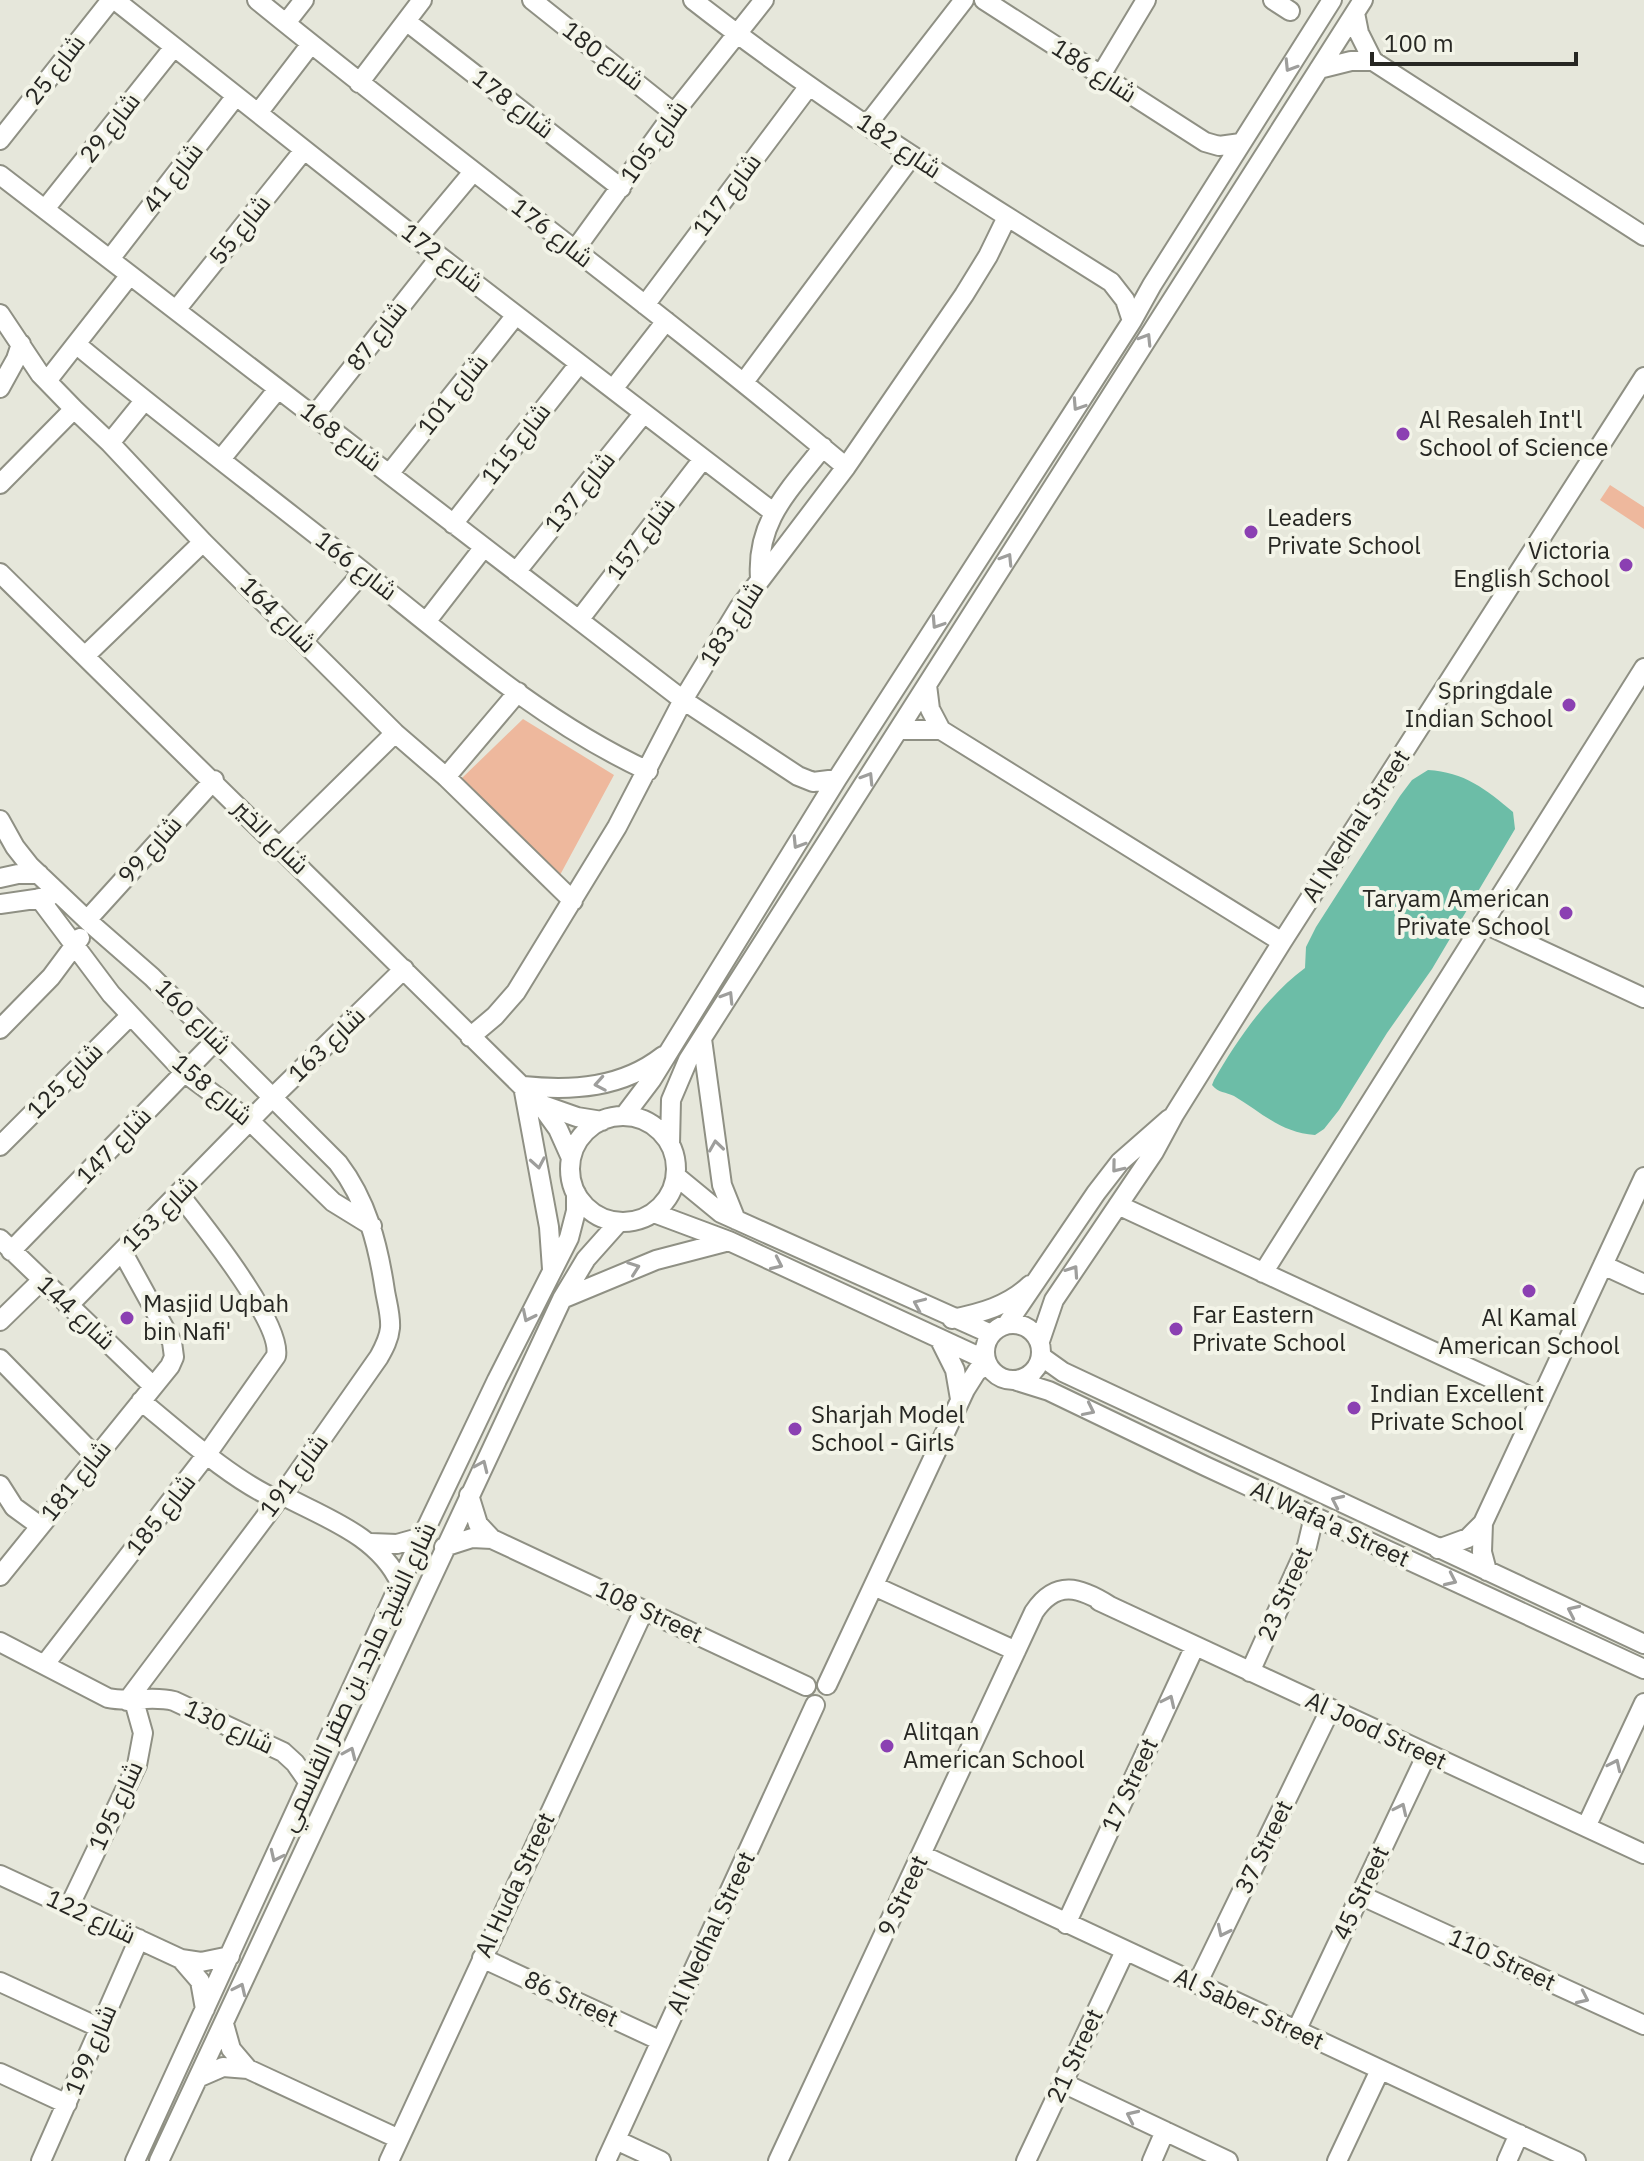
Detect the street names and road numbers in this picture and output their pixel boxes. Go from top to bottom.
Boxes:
street label: شارع 180 [556,13,651,98]
street label: شارع 25 [17,28,93,112]
street label: شارع 186 [1045,31,1143,110]
street label: شارع 178 [466,61,561,146]
street label: شارع 29 [72,86,148,170]
street label: شارع 105 [612,93,695,190]
street label: شارع 182 [851,105,948,186]
street label: شارع 41 [135,136,211,220]
street label: شارع 117 [685,147,768,243]
street label: شارع 55 [201,188,278,272]
street label: شارع 176 [505,190,600,275]
street label: شارع 172 [395,215,490,300]
street label: شارع 87 [339,294,415,378]
street label: شارع 101 [410,347,495,442]
street label: شارع 168 [294,394,389,479]
street label: شارع 115 [473,396,558,491]
street label: شارع 137 [537,444,622,539]
street label: شارع 157 [599,491,682,587]
street label: شارع 166 [309,523,404,608]
street label: شارع 164 [233,569,324,660]
street label: شارع 183 [692,575,771,673]
street label: Al Nedhal Street [1294,743,1417,908]
street label: شارع الخير [225,790,316,882]
street label: شارع 99 [110,809,189,891]
street label: شارع 160 [148,971,239,1062]
street label: شارع 163 [281,1000,372,1090]
street label: شارع 125 [19,1035,110,1126]
street label: شارع 158 [165,1046,259,1133]
street label: شارع 147 [69,1100,159,1191]
street label: شارع 153 [114,1168,205,1259]
street label: شارع 144 [30,1268,122,1357]
street label: شارع 191 [252,1428,335,1524]
street label: شارع 181 [33,1433,118,1528]
street label: شارع 185 [118,1467,203,1562]
street label: Al Wafa'a Street [1246,1472,1415,1574]
street label: شارع الشيخ ماجد بن صقر القاسمي [271,1517,447,1838]
street label: 23 Street [1249,1541,1319,1646]
street label: 108 Street [591,1572,708,1650]
street label: Al Jood Street [1301,1683,1452,1777]
street label: شارع 130 [179,1691,279,1762]
street label: 17 Street [1093,1732,1165,1837]
street label: شارع 195 [80,1756,151,1856]
street label: 37 Street [1227,1794,1299,1899]
street label: Al Huda Street [467,1807,562,1962]
street label: 45 Street [1324,1840,1396,1945]
street label: Al Nedhal Street [658,1846,762,2019]
street label: 9 Street [869,1850,935,1941]
street label: شارع 122 [41,1881,141,1952]
street label: 110 Street [1444,1920,1561,1998]
street label: Al Saber Street [1169,1959,1329,2057]
street label: 86 Street [519,1962,624,2034]
street label: شارع 199 [57,1999,124,2100]
street label: 21 Street [1038,2003,1110,2108]

